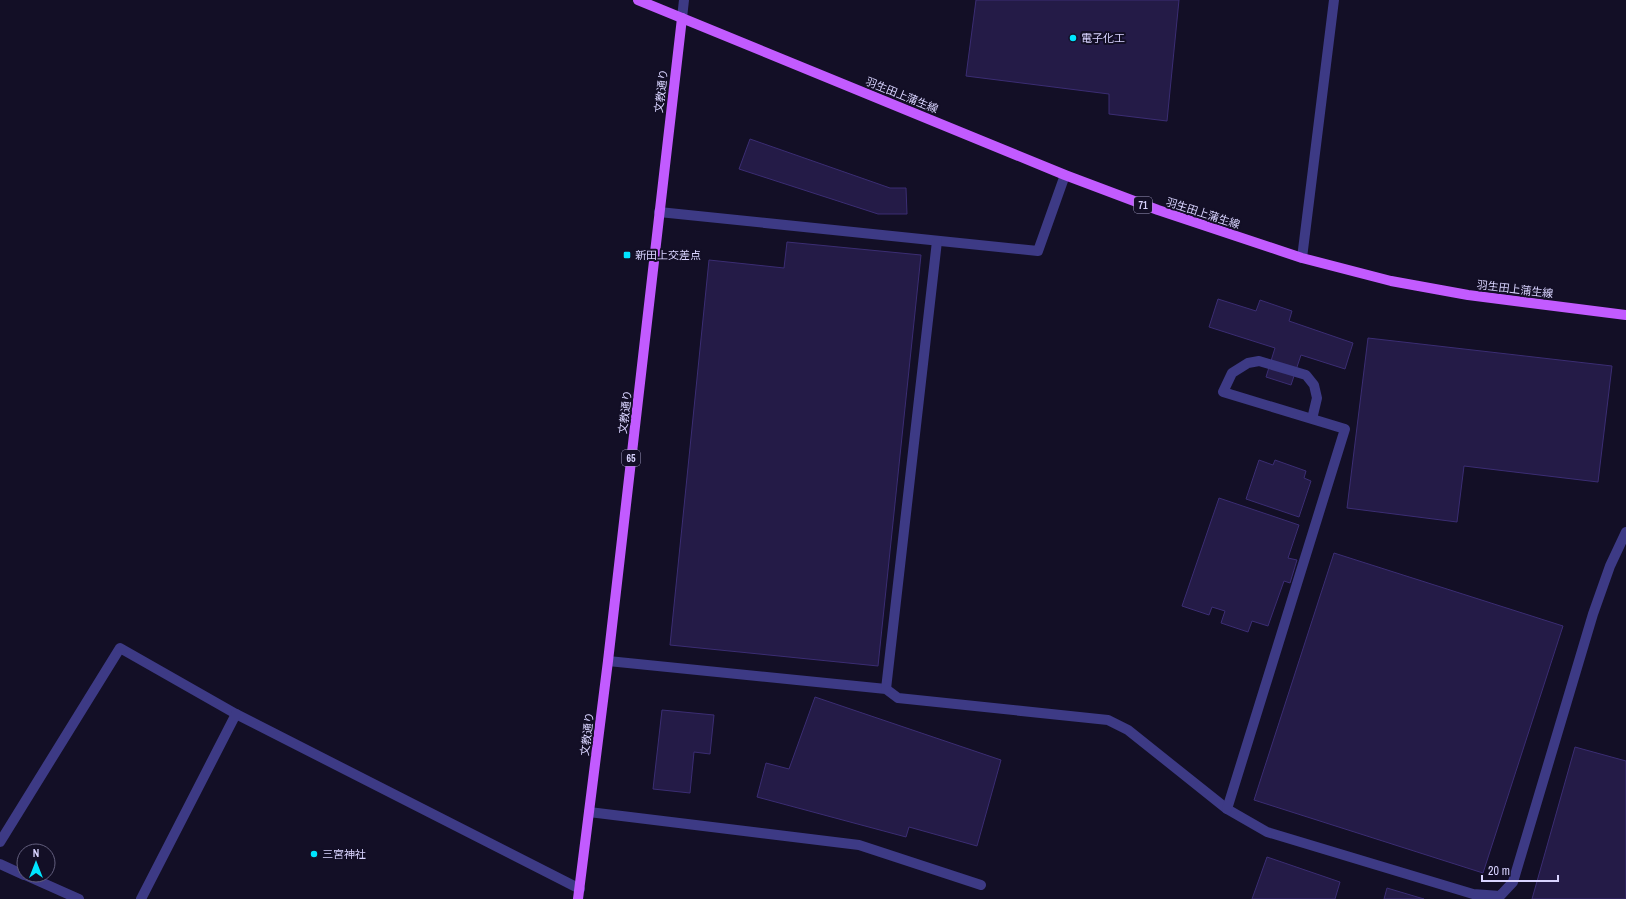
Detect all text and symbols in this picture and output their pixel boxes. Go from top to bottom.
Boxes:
place label: 電子化工 [1081,31,1125,45]
marker: 電子化工 [1068,33,1078,43]
street label: 文教通り [651,68,671,114]
street label: 羽生田上蒲生線 [864,74,940,116]
street label: 羽生田上蒲生線 [1164,194,1242,232]
road number: 71 [1134,197,1152,213]
place label: 新田上交差点 [635,248,701,262]
marker: 新田上交差点 [622,250,632,260]
street label: 羽生田上蒲生線 [1476,277,1554,301]
street label: 文教通り [615,389,635,435]
road number: 65 [622,450,640,466]
street label: 文教通り [577,711,597,757]
north arrow [16,843,56,883]
text: N [33,846,39,860]
place label: 三宮神社 [322,847,366,861]
marker: 三宮神社 [309,849,319,859]
scale bar [1482,857,1558,883]
text: 20 m [1488,863,1510,879]

